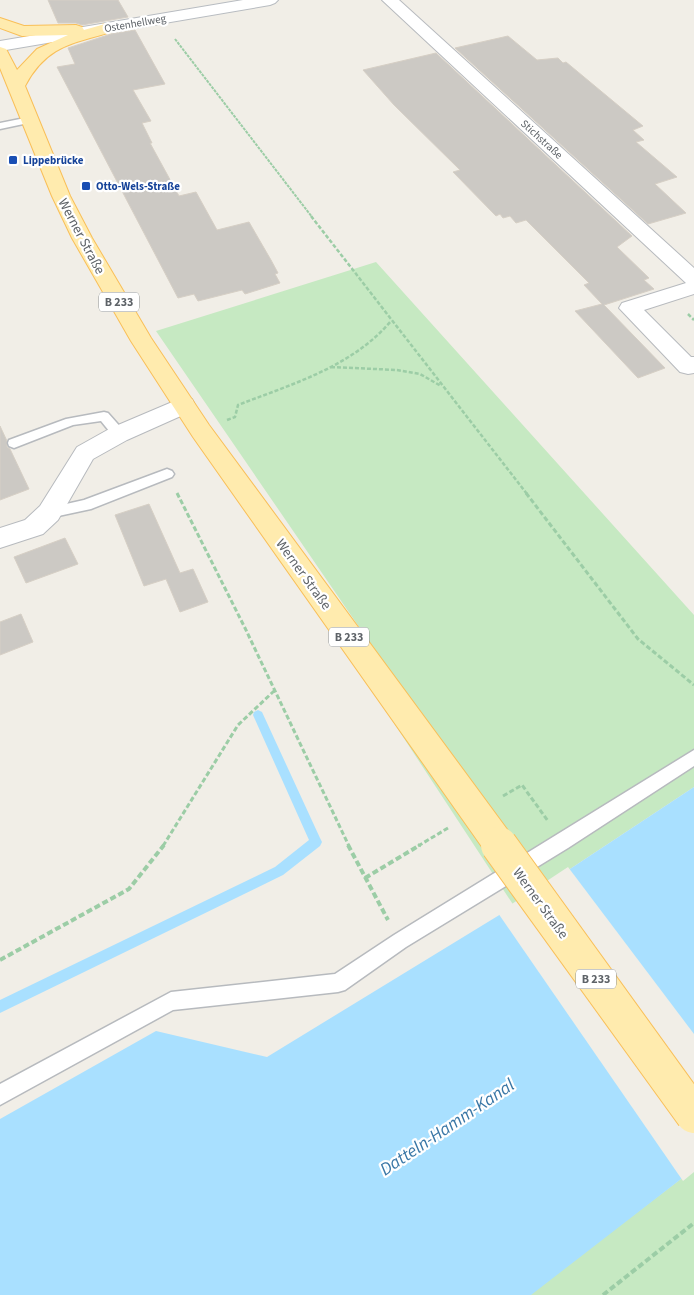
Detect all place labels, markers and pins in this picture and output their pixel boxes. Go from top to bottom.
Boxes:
place label: Lippebrücke [23,153,84,168]
marker: Lippebrücke [7,154,19,166]
place label: Otto-Wels-Straße [96,179,180,194]
marker: Otto-Wels-Straße [80,180,92,192]

